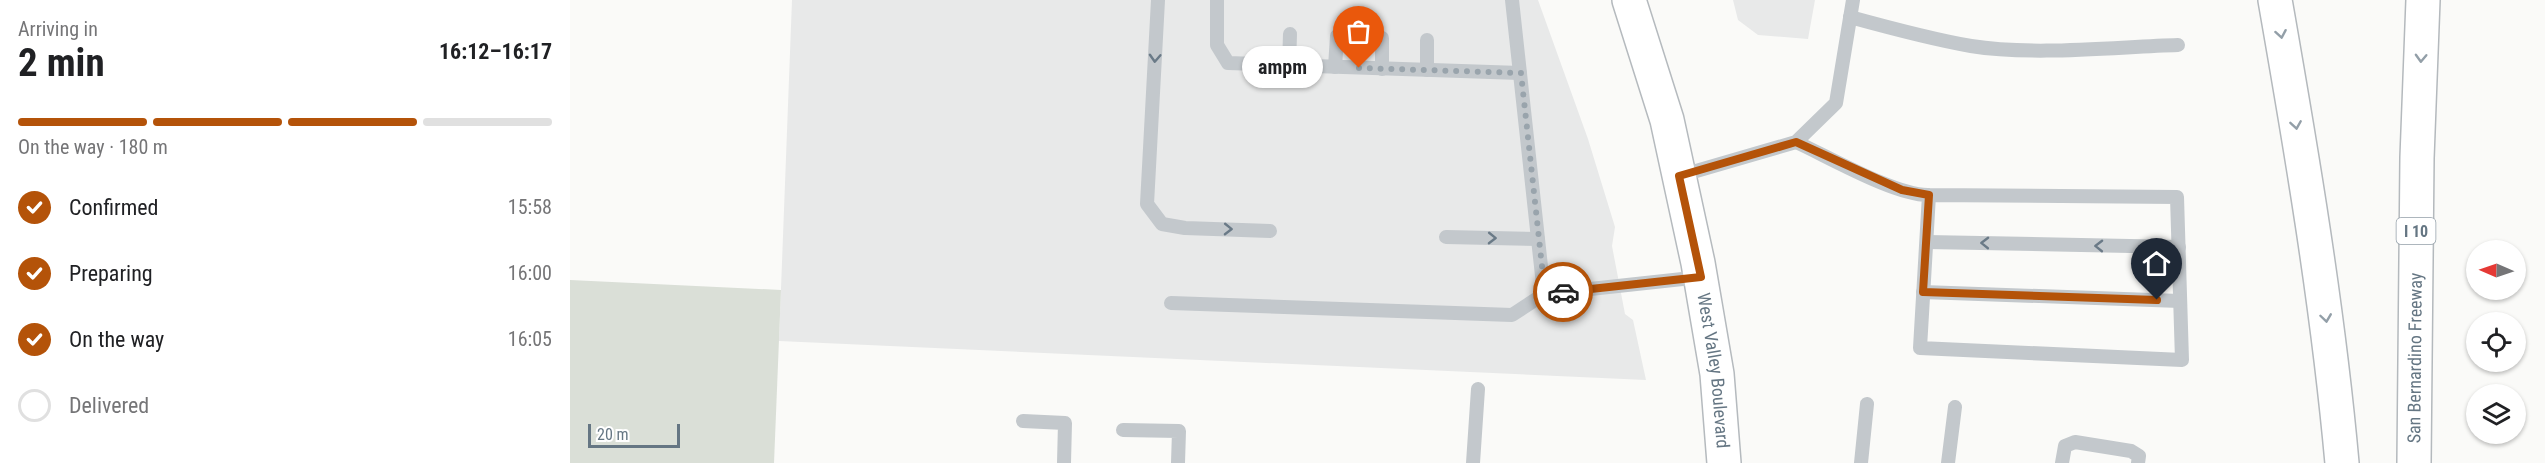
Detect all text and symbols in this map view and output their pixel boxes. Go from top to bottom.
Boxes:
pin [1333,6,1384,68]
icon: bag [1342,15,1375,48]
text: Arriving in [18,17,98,41]
one-way arrow [2274,28,2287,38]
text: 16:12–16:17 [439,39,552,64]
text: 2 min [18,40,105,86]
callout: ampm [1242,47,1323,89]
one-way arrow [1149,54,1162,63]
one-way arrow [2414,54,2427,63]
text: ampm [1258,55,1307,79]
one-way arrow [2290,120,2302,130]
text: On the way · 180 m [18,135,168,159]
icon: check [18,191,51,224]
text: Confirmed [69,195,158,220]
text: 15:58 [508,195,552,219]
road number: I 10 [2396,218,2436,244]
one-way arrow [1223,223,1232,236]
one-way arrow [1488,232,1497,244]
one-way arrow [1981,237,1990,249]
pin [2131,238,2182,300]
one-way arrow [2095,239,2104,252]
north arrow [2466,240,2526,300]
map controls [2466,240,2526,444]
icon: home [2140,247,2173,280]
icon: check [18,257,51,290]
text: Preparing [69,261,153,286]
text: 16:00 [508,261,552,285]
courier [1533,262,1593,322]
street label: San Bernardino Freeway [2403,272,2426,443]
icon: car [1547,276,1580,309]
street label: West Valley Boulevard [1693,291,1734,449]
button: locate [2466,312,2526,372]
one-way arrow [2319,313,2331,322]
icon: check [18,323,51,356]
text: On the way [69,327,164,352]
text: 16:05 [508,327,552,351]
button: layers [2466,384,2526,444]
text: Delivered [69,393,149,418]
scale bar [588,421,680,448]
text: 20 m [597,425,629,444]

